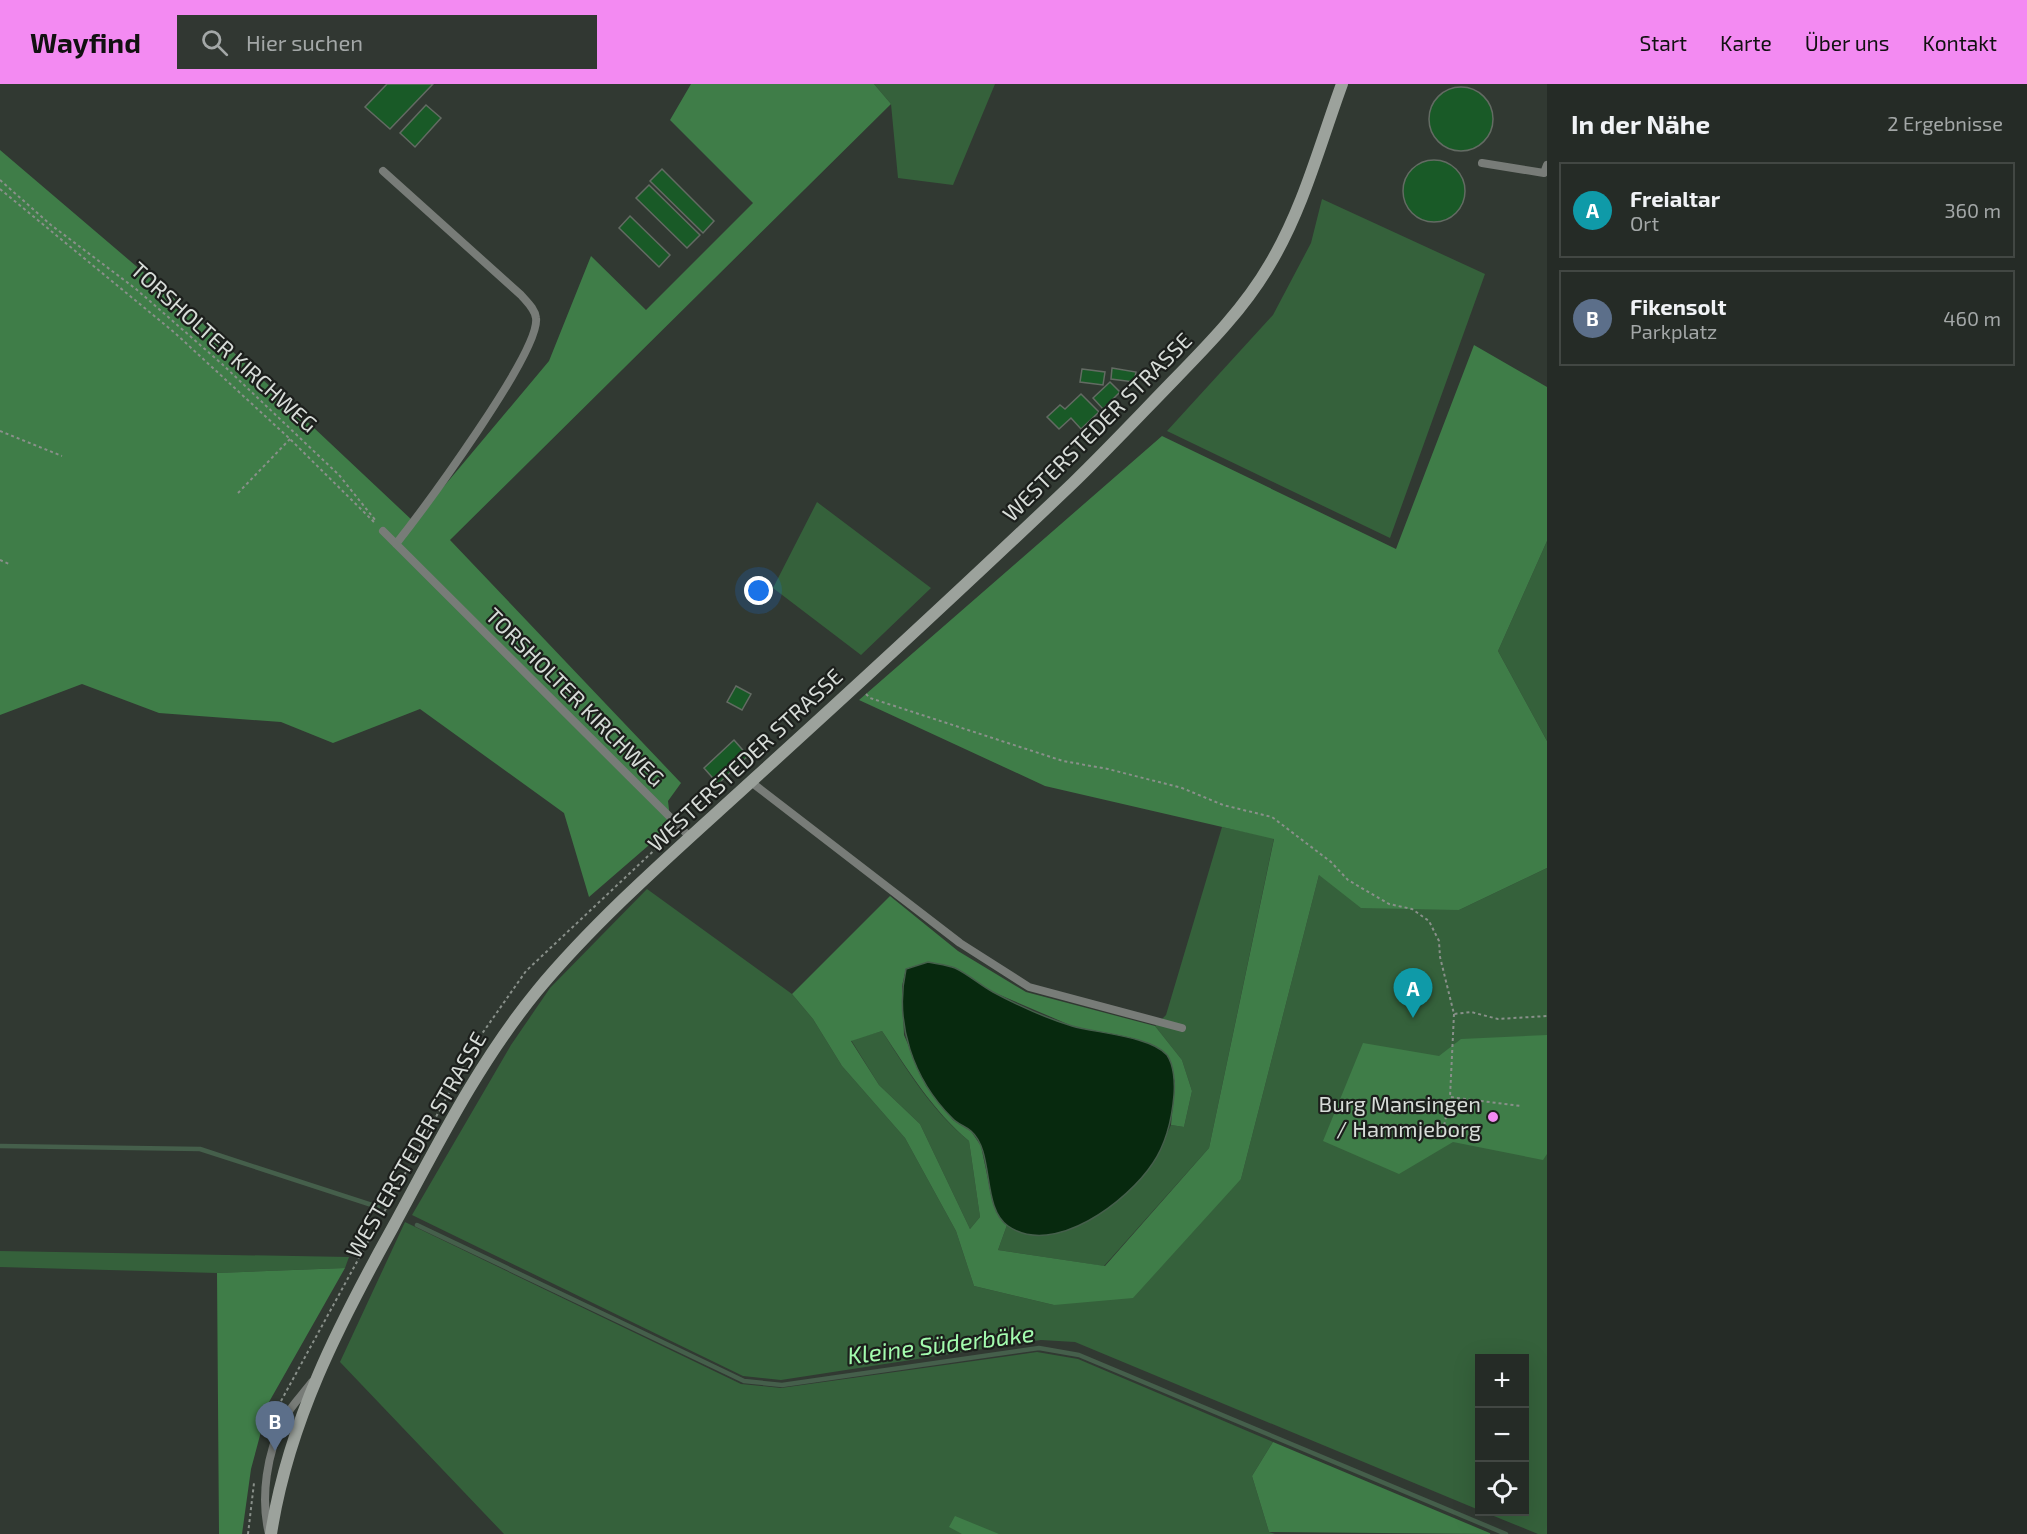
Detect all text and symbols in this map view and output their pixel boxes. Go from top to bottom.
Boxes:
search box [177,15,597,69]
text: Wayfind [30,25,141,59]
icon: search [198,26,231,59]
text: Hier suchen [246,29,363,55]
text: Start [1640,30,1687,55]
text: Karte [1720,30,1772,55]
text: Über uns [1805,30,1890,55]
text: Kontakt [1923,30,1997,55]
text: In der Nähe [1571,108,1710,139]
text: 2 Ergebnisse [1887,111,2003,135]
text: Freialtar [1630,185,1720,211]
text: A [1586,198,1599,222]
text: 360 m [1944,198,2001,222]
text: Ort [1630,211,1659,235]
street label: TORSHOLTER KIRCHWEG [126,256,323,437]
text: Fikensolt [1630,293,1726,319]
text: B [1586,306,1599,330]
text: 460 m [1943,306,2001,330]
text: Parkplatz [1630,319,1717,343]
street label: WESTERSTEDER STRASSE [996,326,1196,526]
your location [744,576,773,605]
street label: TORSHOLTER KIRCHWEG [481,602,670,791]
street label: WESTERSTEDER STRASSE [642,662,847,856]
pin: A [1394,968,1432,1018]
street label: WESTERSTEDER STRASSE [340,1027,491,1262]
place label: Burg Mansingen / Hammjeborg [1319,1090,1481,1142]
marker: Burg Mansingen / Hammjeborg [1486,1110,1500,1124]
water label: Kleine Süderbäke [846,1318,1036,1369]
map controls [1475,1354,1529,1516]
button: + [1475,1354,1529,1408]
pin: B [256,1402,294,1451]
button: − [1475,1408,1529,1462]
button: locate [1475,1462,1529,1516]

